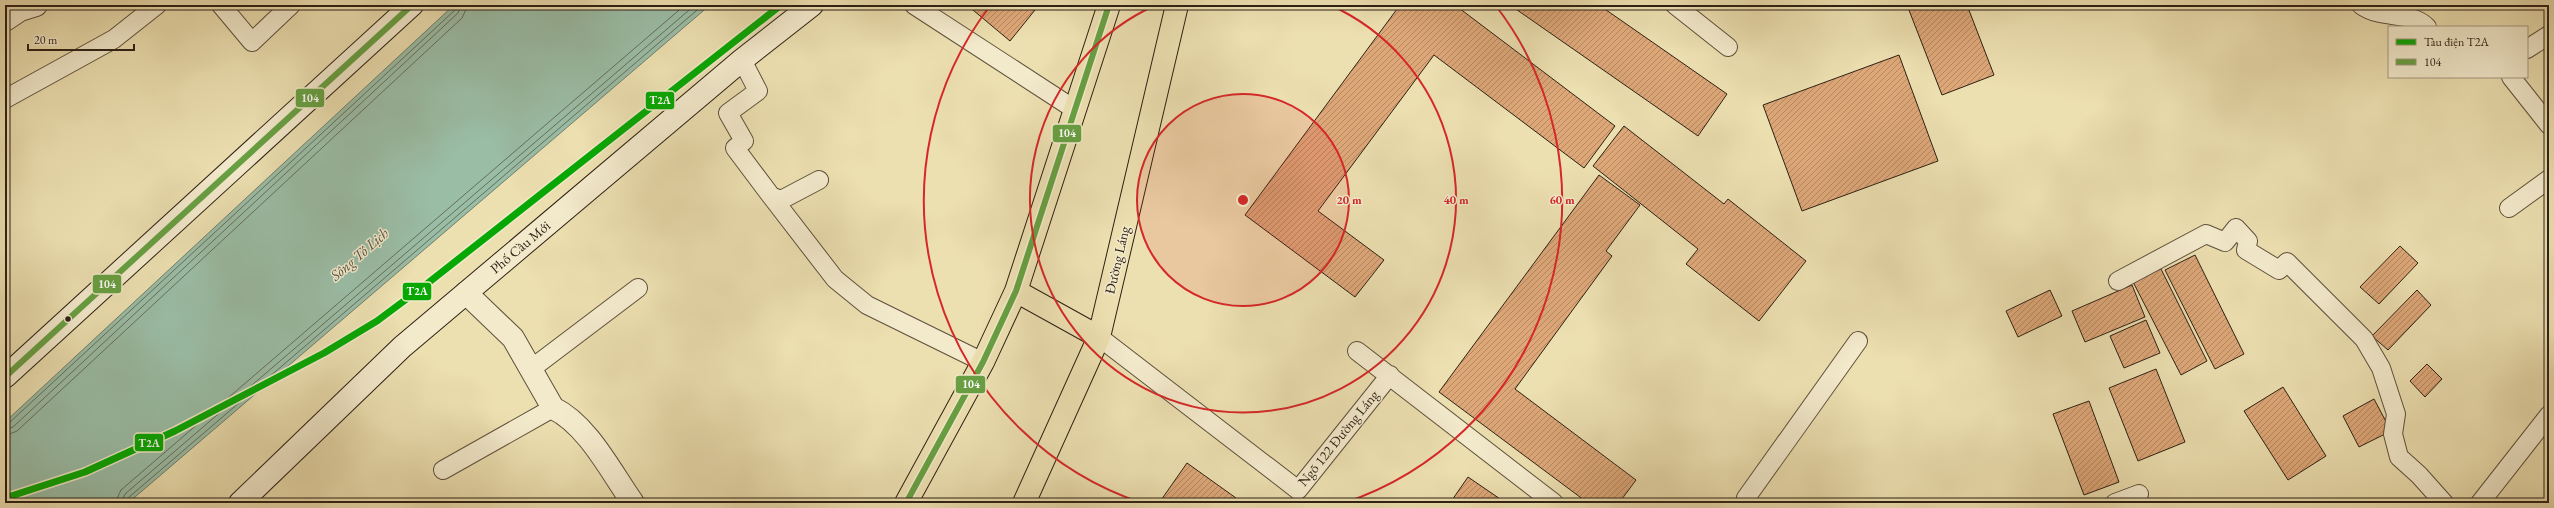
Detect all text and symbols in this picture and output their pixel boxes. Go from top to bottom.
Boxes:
scale bar [28,26,134,52]
legend [2388,26,2528,78]
text: 20 m [34,32,58,48]
text: Tàu điện T2A [2424,34,2490,50]
text: 104 [2424,54,2442,70]
line badge: 104 [295,88,325,108]
text: 104 [301,91,319,105]
line badge: T2A [645,91,675,110]
text: T2A [649,93,671,107]
line badge: 104 [1052,124,1082,143]
text: 104 [1058,126,1076,140]
text: 20 m [1336,192,1362,208]
text: 40 m [1443,192,1469,208]
text: 60 m [1549,192,1575,208]
centre of rings [1236,193,1250,207]
street label: Phố Cầu Mới [486,216,554,277]
water label: Sông Tô Lịch [325,223,393,285]
street label: Đường Láng [1100,223,1134,296]
line badge: 104 [92,274,122,294]
text: 104 [98,277,116,291]
line badge: T2A [402,282,432,301]
text: T2A [406,284,428,298]
unlabelled marker [63,314,73,324]
line badge: 104 [955,375,986,394]
text: 104 [962,377,980,391]
street label: Ngõ 122 Đường Láng [1294,385,1383,490]
line badge: T2A [134,433,164,452]
text: T2A [138,436,160,450]

